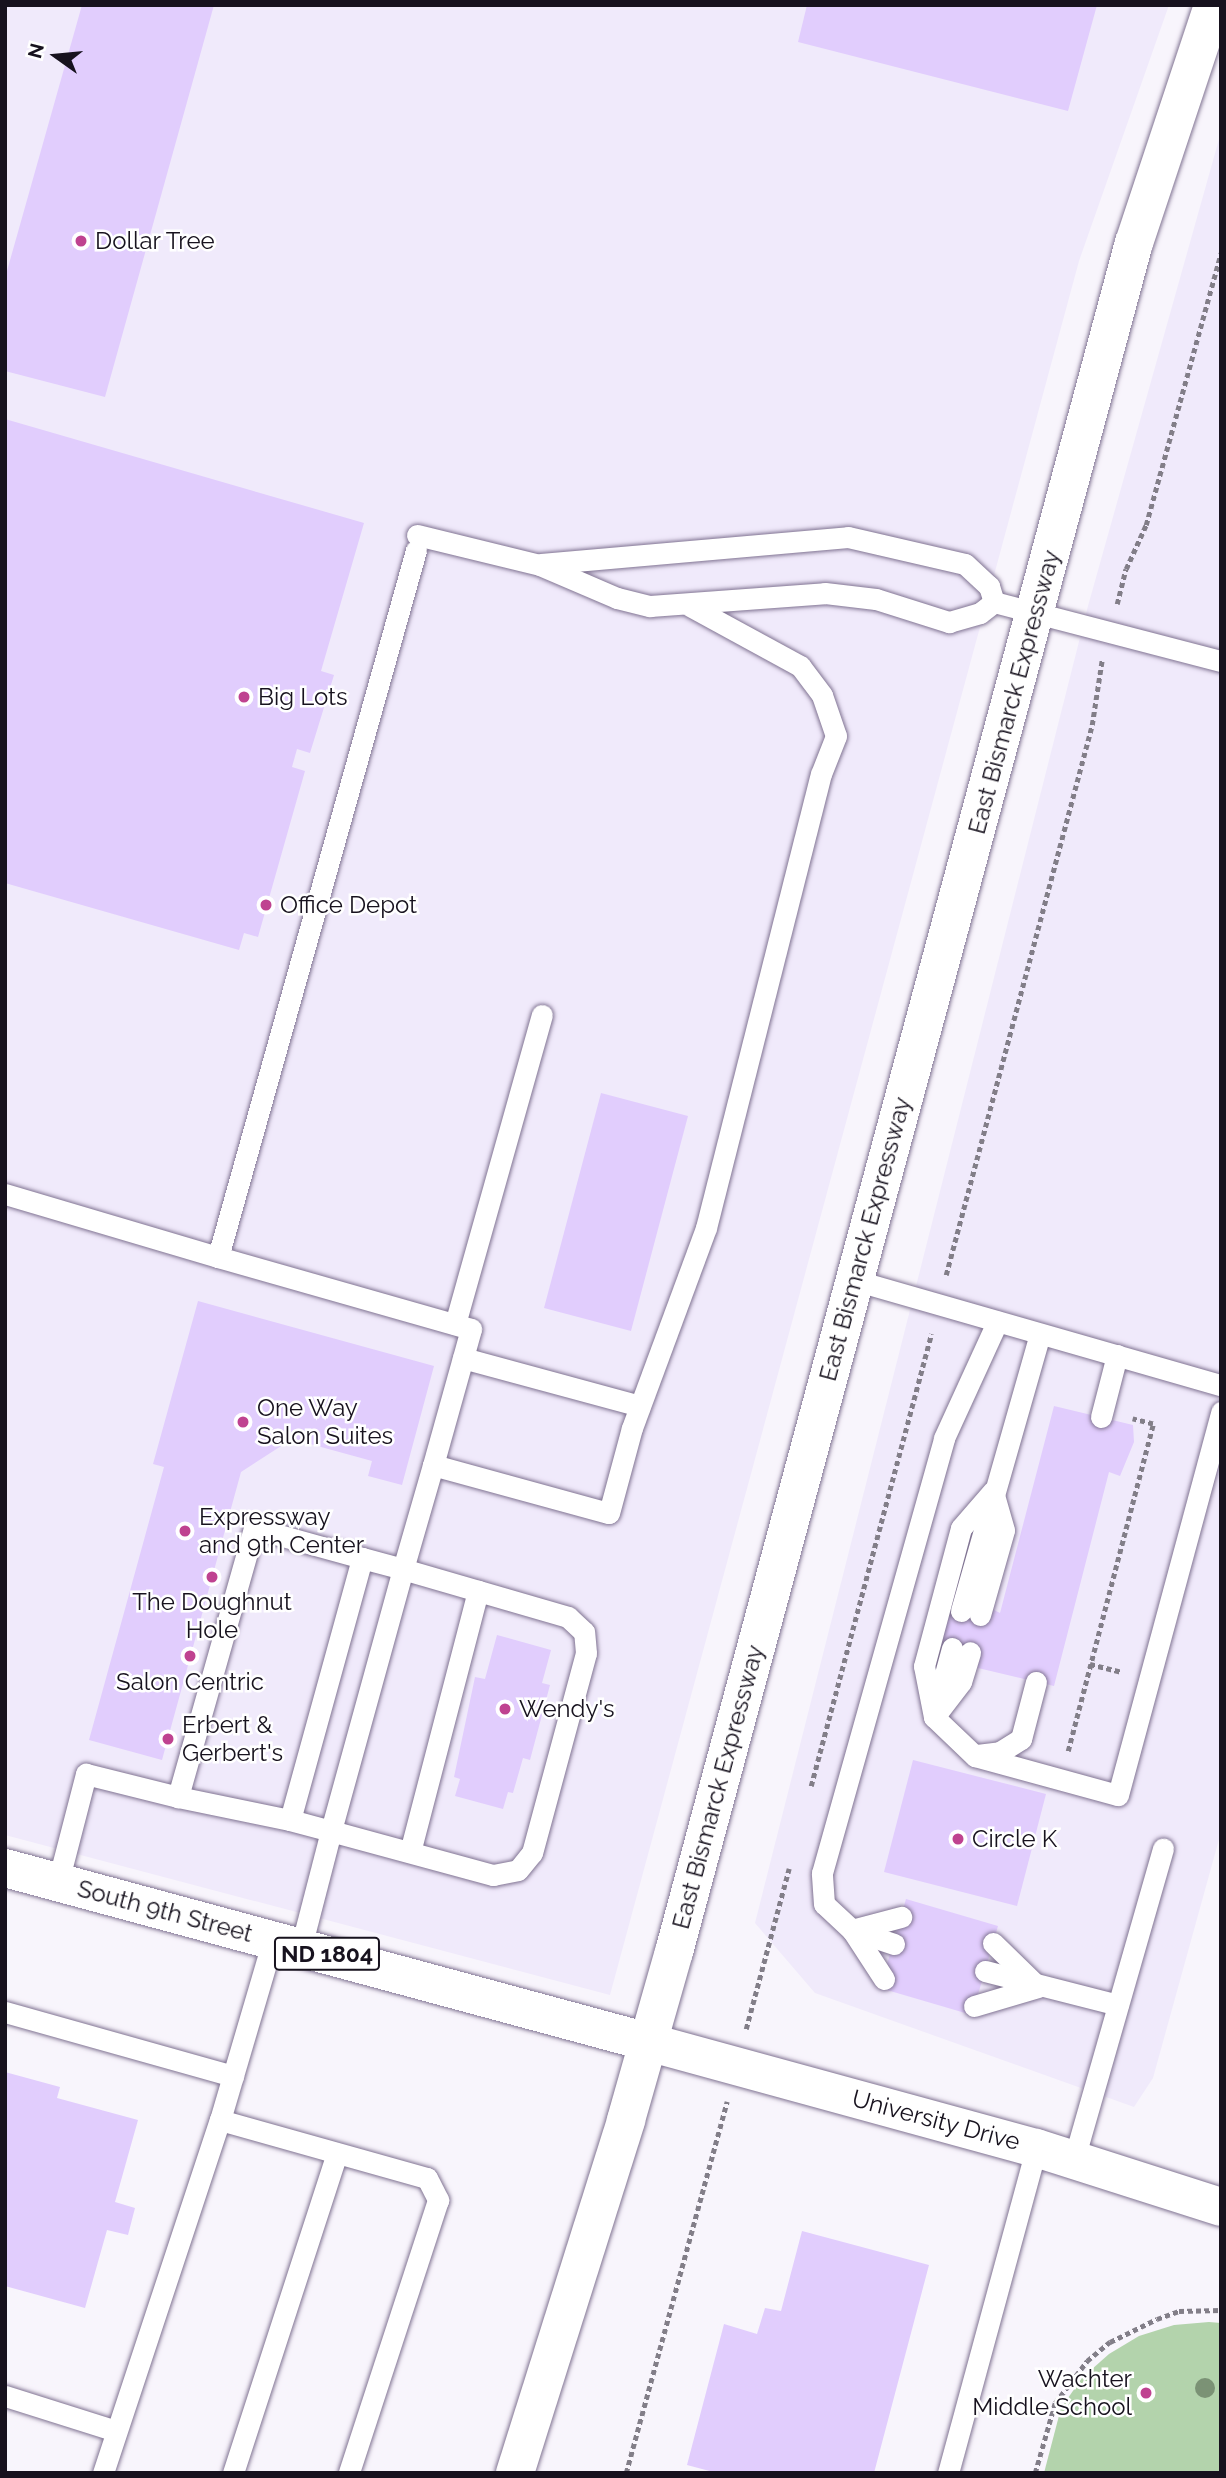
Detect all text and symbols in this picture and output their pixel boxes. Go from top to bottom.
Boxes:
north arrow [21,21,91,91]
text: N [23,41,48,60]
place label: Dollar Tree [95,227,216,255]
marker: Dollar Tree [73,233,89,249]
street label: East Bismarck Expressway [962,547,1066,837]
place label: Big Lots [258,683,348,711]
marker: Big Lots [236,689,252,705]
place label: Office Depot [280,891,417,919]
marker: Office Depot [258,897,274,913]
street label: East Bismarck Expressway [813,1094,917,1384]
place label: One Way Salon Suites [257,1394,393,1450]
marker: One Way Salon Suites [235,1414,251,1430]
place label: Expressway and 9th Center [199,1503,364,1559]
marker: Expressway and 9th Center [177,1523,193,1539]
marker: The Doughnut Hole [204,1569,220,1585]
place label: The Doughnut Hole [132,1588,292,1644]
street label: East Bismarck Expressway [666,1642,770,1932]
marker: Salon Centric [182,1648,198,1664]
place label: Salon Centric [116,1668,264,1696]
place label: Wendy's [519,1695,615,1723]
marker: Wendy's [497,1701,513,1717]
place label: Erbert & Gerbert's [182,1711,283,1767]
marker: Erbert & Gerbert's [160,1731,176,1747]
place label: Circle K [972,1825,1057,1853]
marker: Circle K [950,1831,966,1847]
street label: South 9th Street [74,1874,256,1948]
road number: ND 1804 [273,1935,381,1974]
street label: University Drive [849,2084,1023,2156]
place label: Wachter Middle School [972,2365,1132,2421]
marker: Wachter Middle School [1138,2385,1154,2401]

